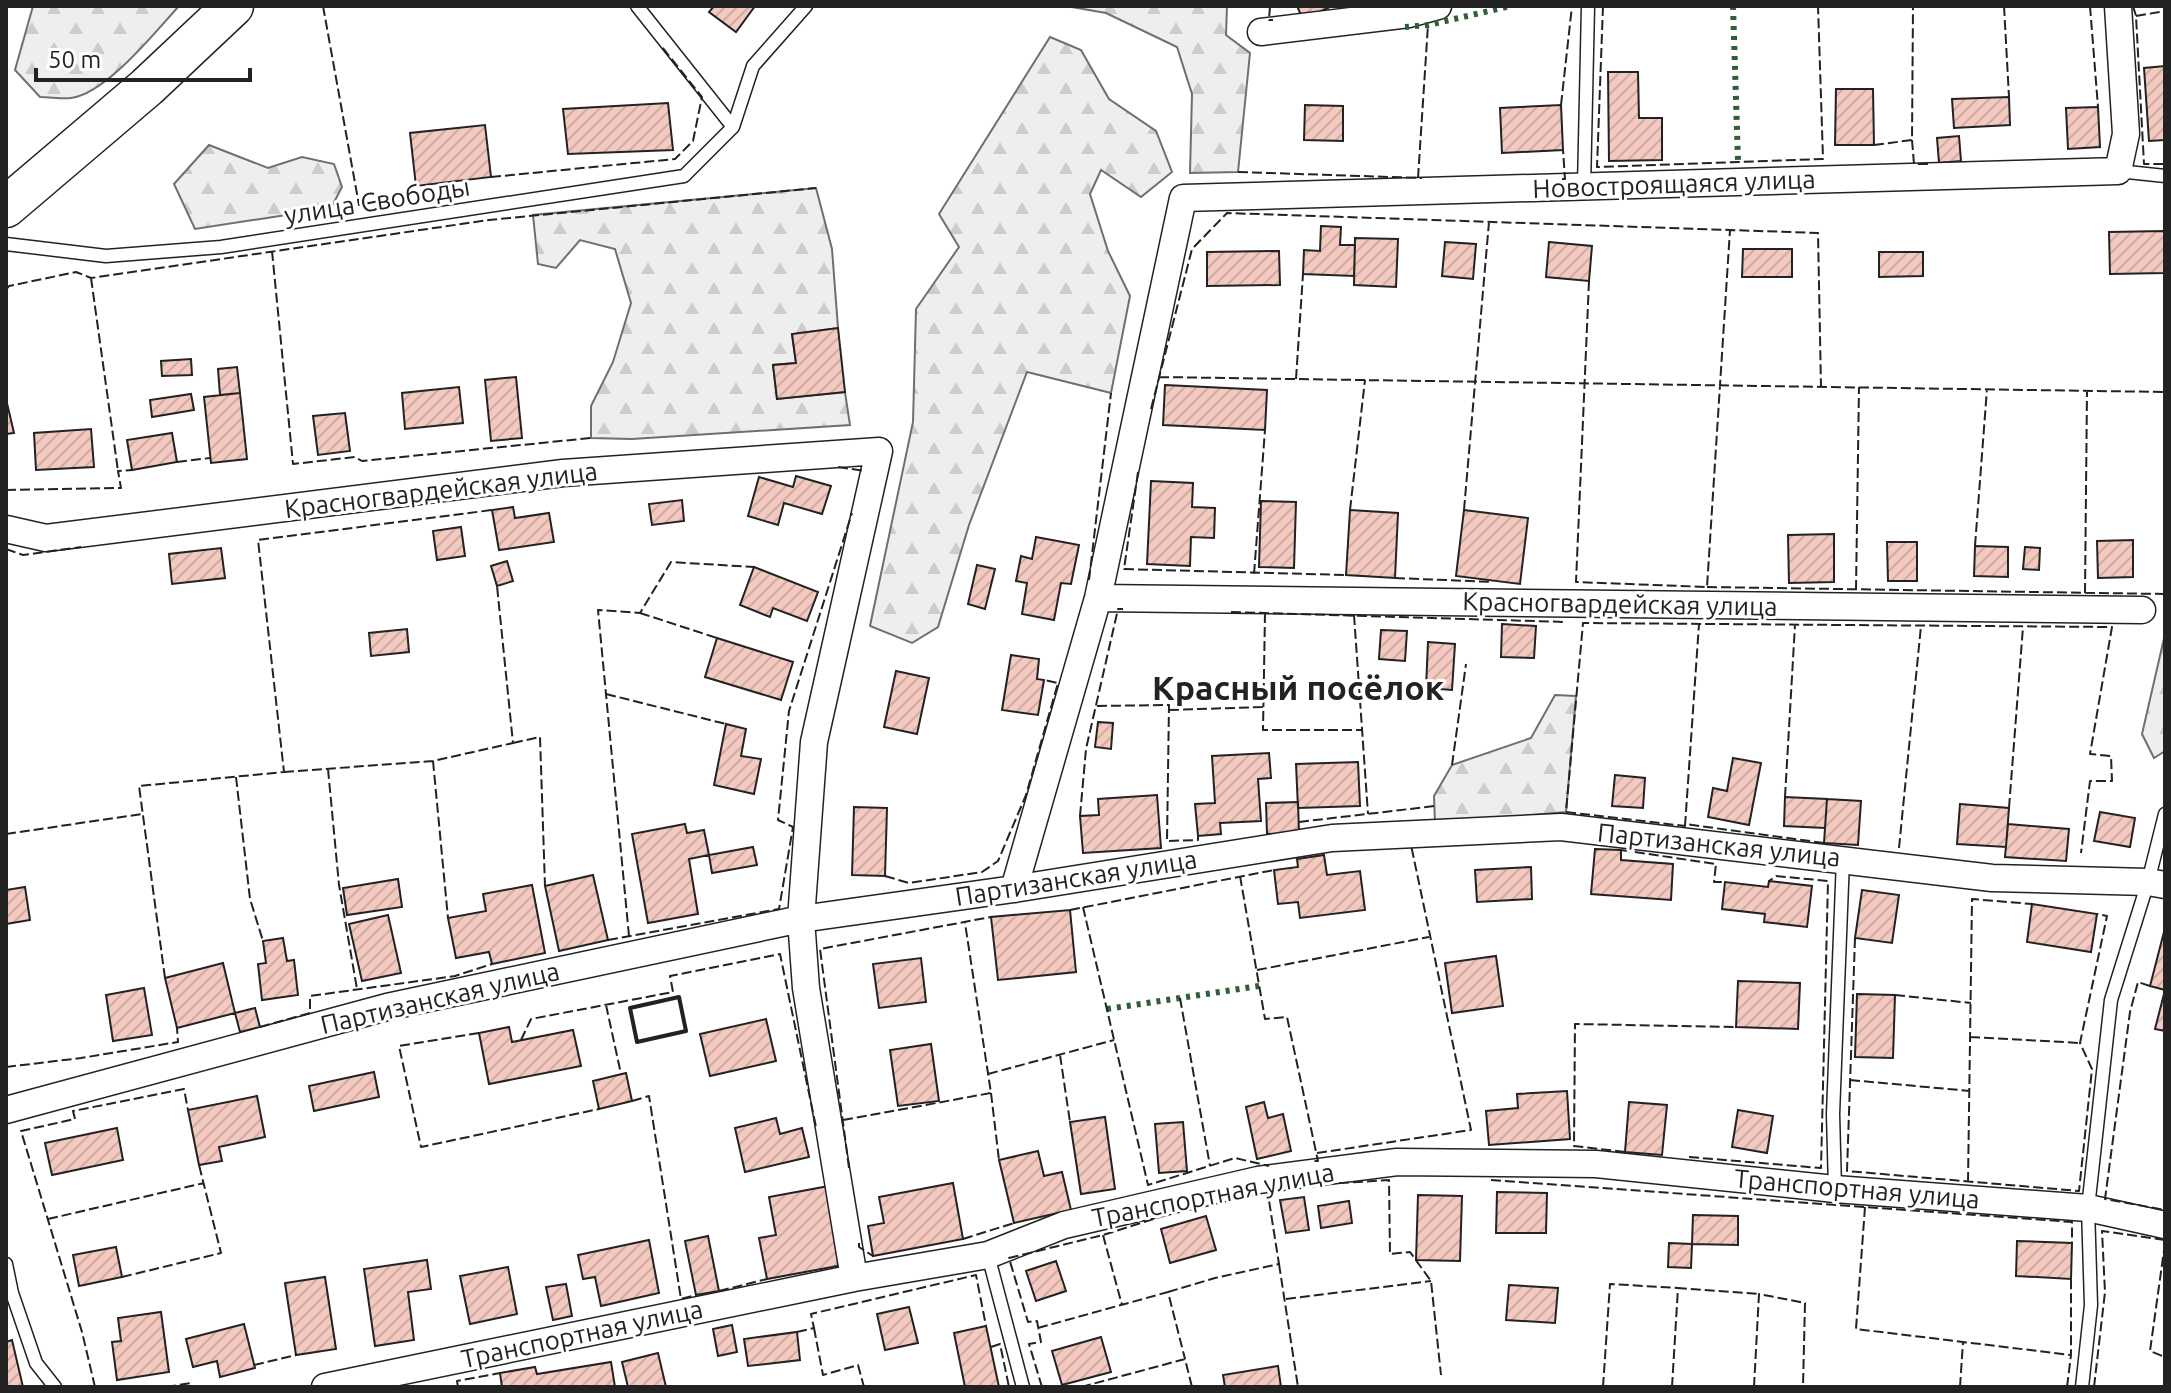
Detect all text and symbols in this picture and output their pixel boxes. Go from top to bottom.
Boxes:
scale bar [36,32,250,82]
text: 50 m [48,46,101,73]
street label: Новостроящаяся улица [1532,164,1816,203]
street label: улица Свободы [282,172,472,230]
street label: Красногвардейская улица [283,456,599,523]
street label: Красногвардейская улица [1462,586,1778,621]
district label: Красный посёлок [1152,668,1444,706]
street label: Партизанская улица [1596,817,1842,872]
street label: Партизанская улица [953,844,1199,911]
street label: Партизанская улица [318,956,562,1039]
street label: Транспортная улица [1089,1157,1336,1232]
street label: Транспортная улица [1733,1163,1981,1214]
street label: Транспортная улица [458,1294,705,1373]

